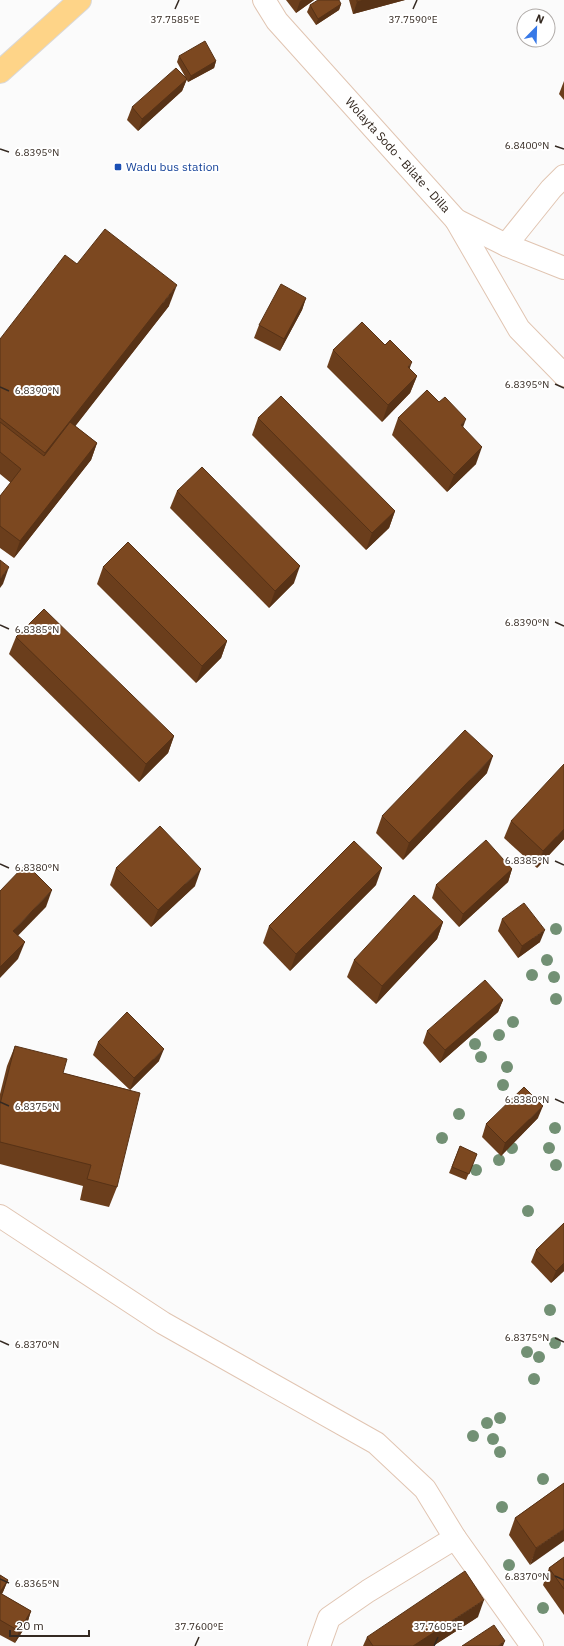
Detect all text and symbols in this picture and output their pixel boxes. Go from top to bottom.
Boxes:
north arrow [516,8,556,48]
text: N [534,11,546,27]
text: 37.7585°E [150,13,200,26]
text: 37.7590°E [388,13,438,26]
street label: Wolayta Sodo - Bilate - Dilla [342,94,454,216]
text: 6.8400°N [505,139,549,152]
text: 6.8395°N [15,146,59,159]
place label: Wadu bus station [126,159,219,174]
marker: Wadu bus station [113,162,123,172]
text: 6.8395°N [505,378,549,391]
text: 6.8390°N [15,384,59,397]
text: 6.8390°N [505,616,549,629]
text: 6.8385°N [15,623,59,636]
text: 6.8385°N [505,854,549,867]
text: 6.8380°N [15,861,59,874]
text: 6.8380°N [505,1093,549,1106]
text: 6.8375°N [15,1100,59,1113]
text: 6.8375°N [505,1331,549,1344]
text: 6.8370°N [15,1338,59,1351]
text: 6.8370°N [505,1570,549,1583]
text: 6.8365°N [15,1577,59,1590]
scale bar [10,1612,89,1638]
text: 20 m [16,1618,44,1633]
text: 37.7600°E [174,1620,224,1633]
text: 37.7605°E [413,1620,463,1633]

